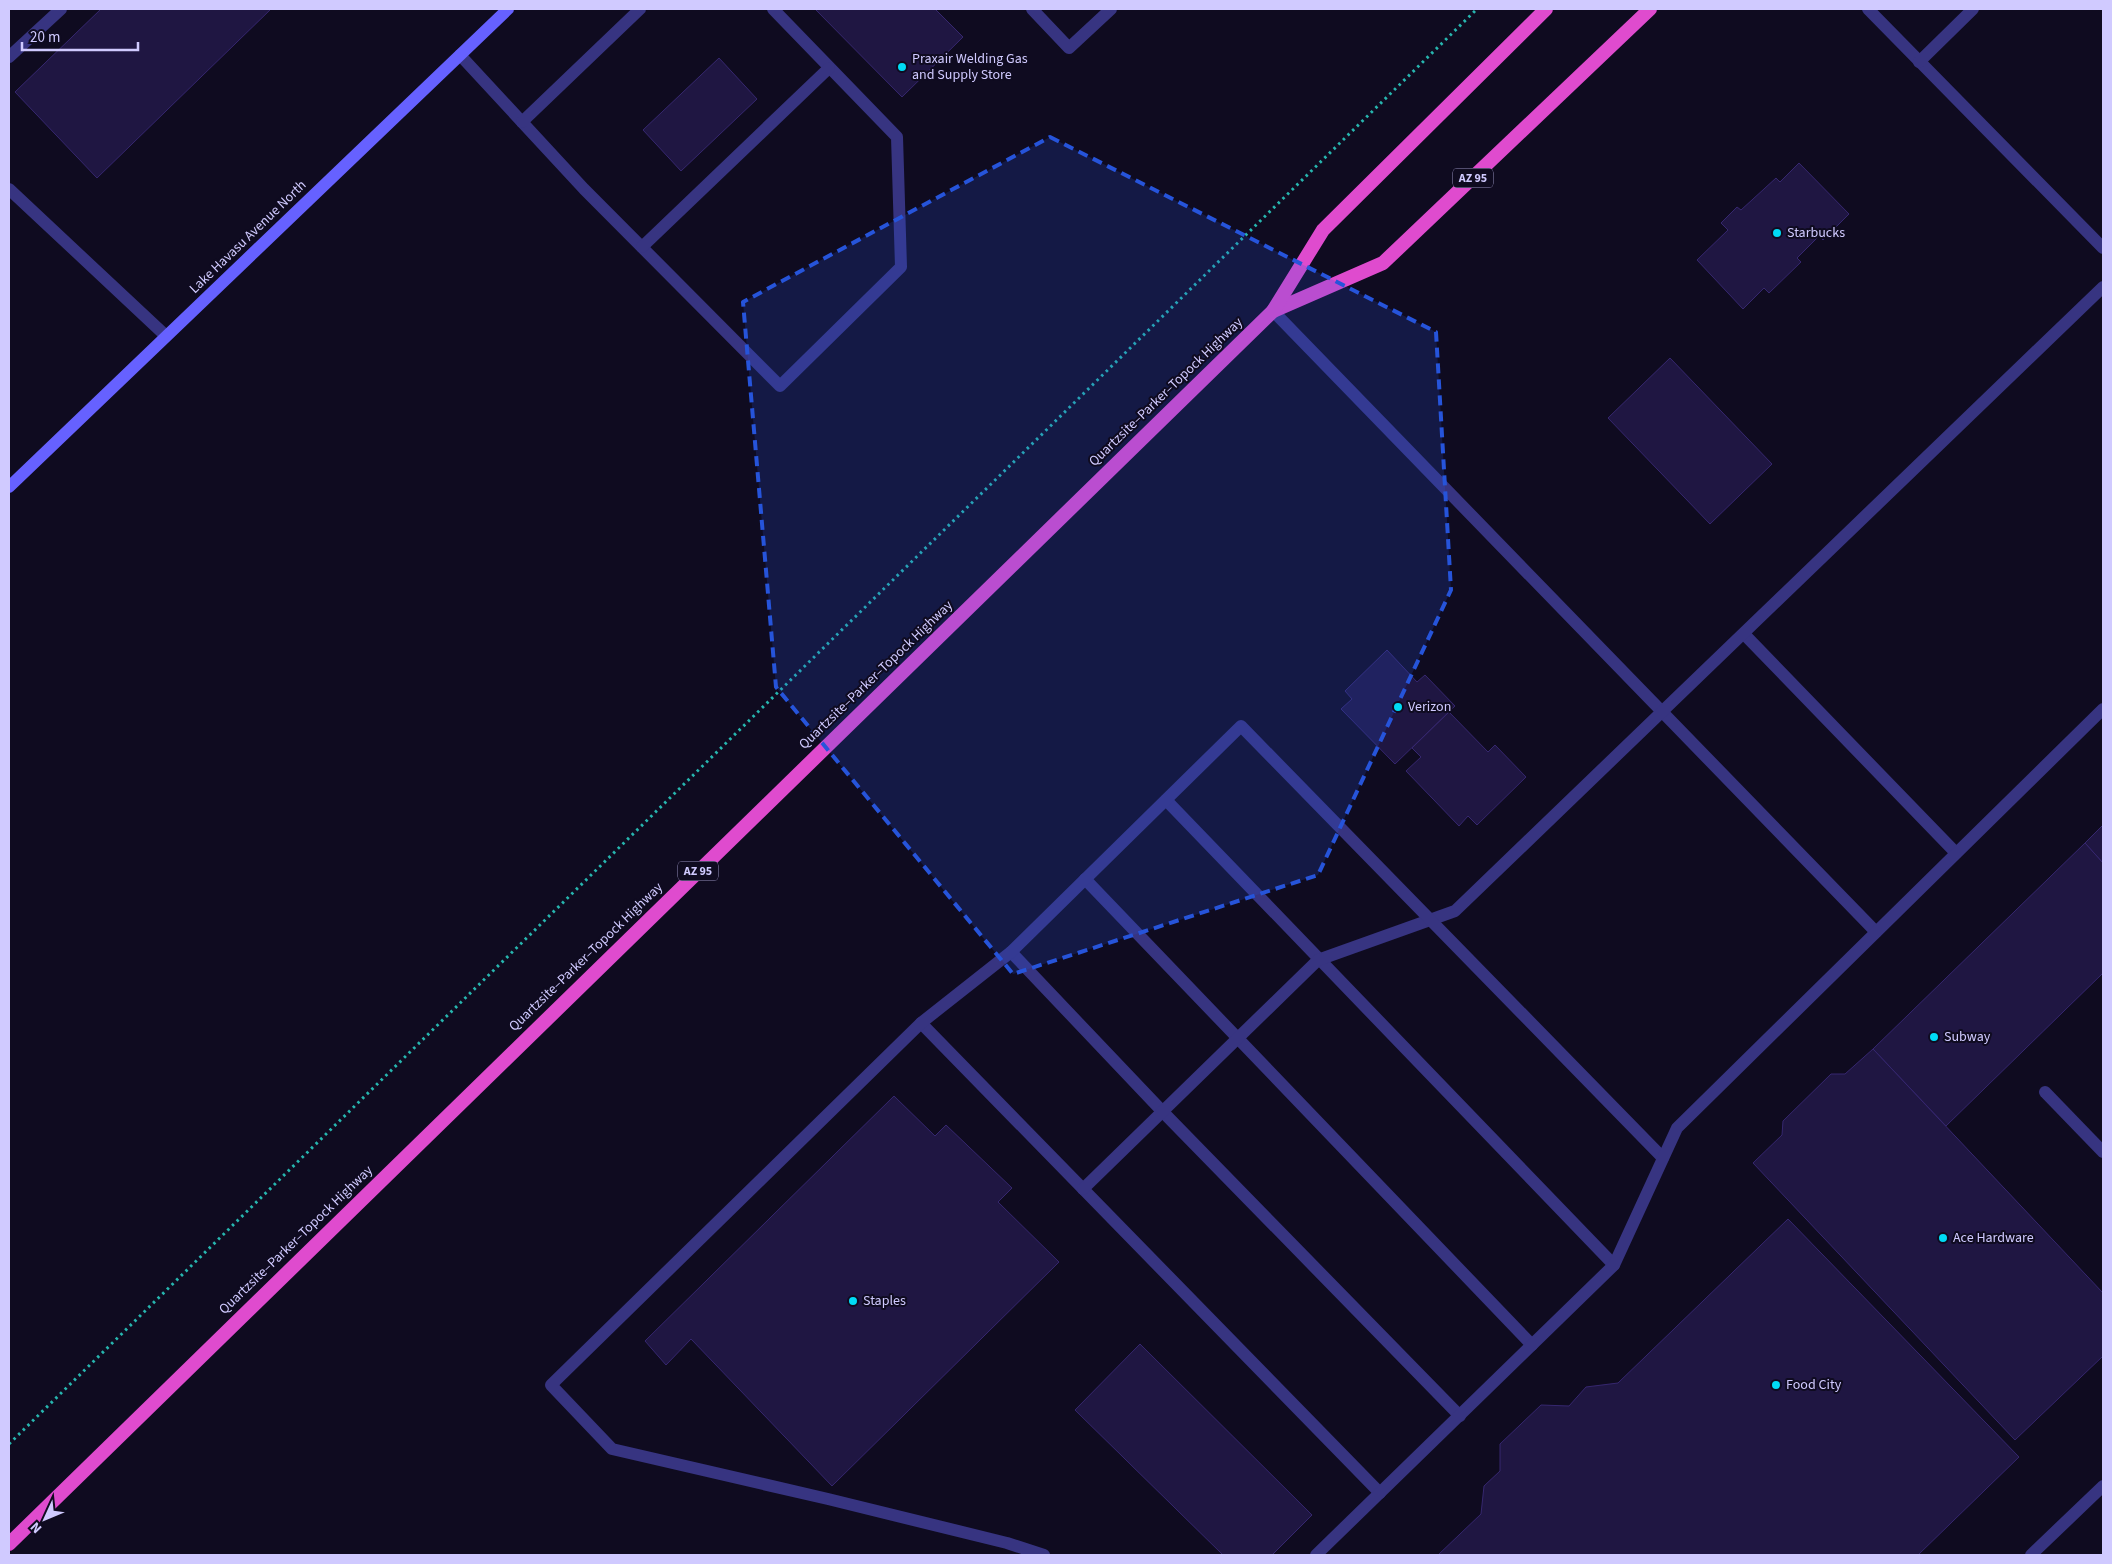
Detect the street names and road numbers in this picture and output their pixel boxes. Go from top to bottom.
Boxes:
road number: AZ 95 [1453,168,1493,188]
street label: Lake Havasu Avenue North [185,176,311,298]
street label: Quartzsite–Parker–Topock Highway [1085,313,1248,471]
street label: Quartzsite–Parker–Topock Highway [795,596,958,754]
road number: AZ 95 [678,861,718,880]
street label: Quartzsite–Parker–Topock Highway [505,878,668,1036]
street label: Quartzsite–Parker–Topock Highway [215,1161,378,1319]

